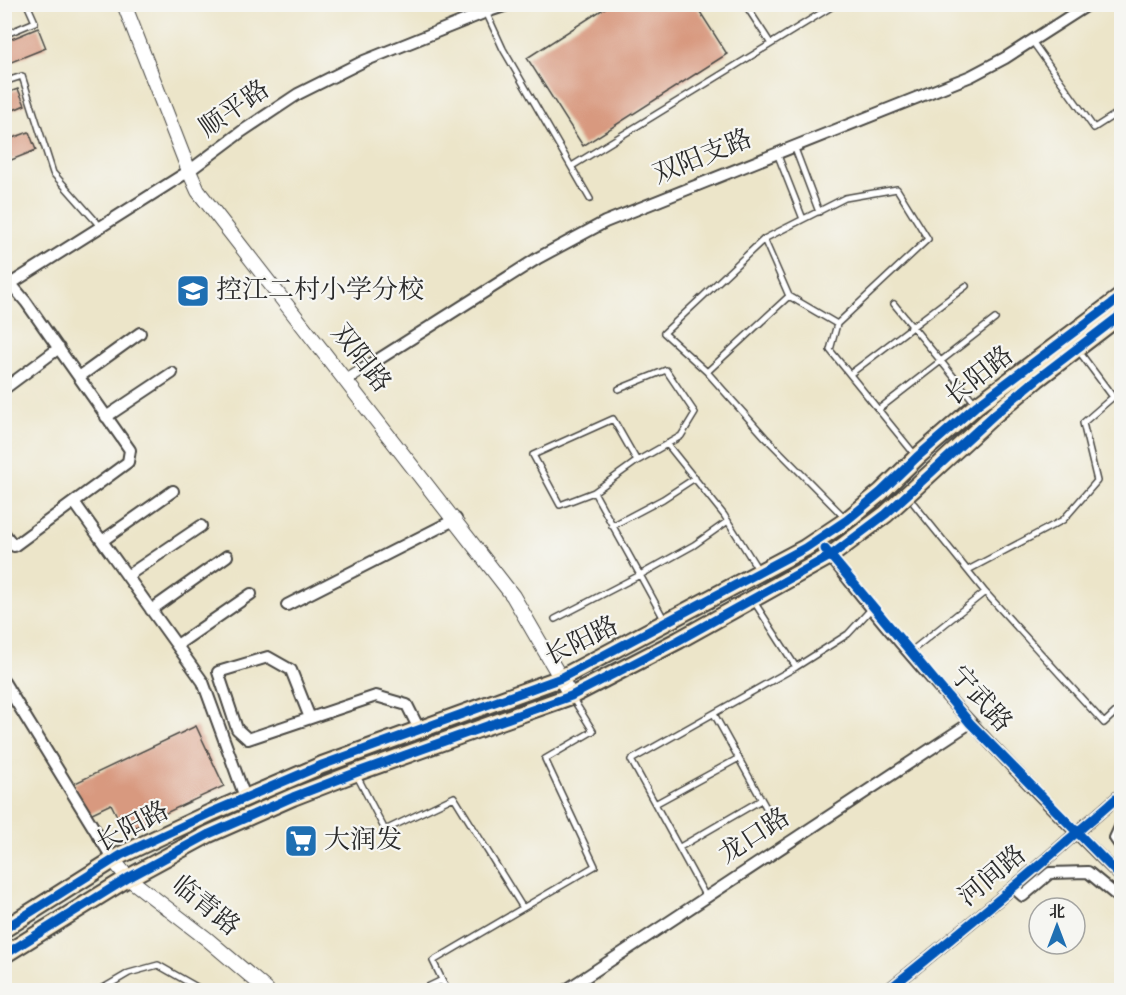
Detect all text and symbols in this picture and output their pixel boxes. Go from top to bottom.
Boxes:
street label: 顺平路 [192,72,278,148]
street label: 双阳支路 [648,121,758,195]
school or university icon: 控江二村小学分校 [175,273,211,309]
place label: 控江二村小学分校 [216,273,424,310]
street label: 双阳路 [321,317,399,401]
street label: 长阳路 [938,338,1022,416]
street label: 长阳路 [539,608,625,676]
street label: 宁武路 [940,659,1020,741]
street label: 长阳路 [90,793,176,863]
street label: 龙口路 [712,800,798,874]
supermarket icon: 大润发 [283,823,319,859]
place label: 大润发 [324,823,402,860]
street label: 河间路 [951,838,1035,916]
street label: 临青路 [163,868,247,946]
north arrow [1027,896,1087,956]
text: 北 [1049,902,1065,925]

